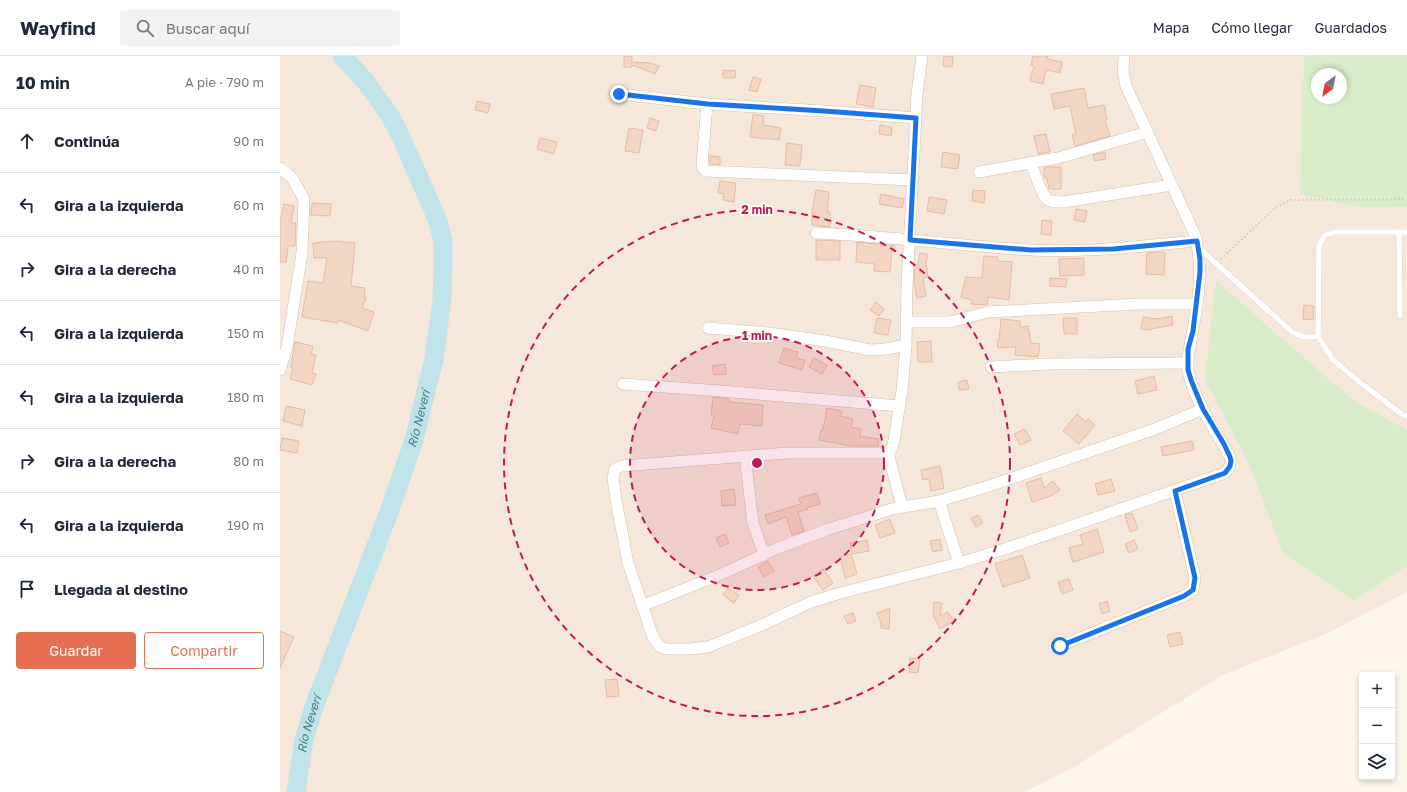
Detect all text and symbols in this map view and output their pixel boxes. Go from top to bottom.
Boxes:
search box [120,10,400,46]
text: Wayfind [20,16,96,39]
icon: search [134,17,156,39]
text: Buscar aquí [166,19,250,37]
text: Mapa [1153,19,1189,36]
text: Cómo llegar [1211,19,1292,36]
text: Guardados [1314,19,1387,36]
north arrow [1311,68,1347,104]
text: 10 min [16,72,70,93]
text: A pie · 790 m [185,74,264,90]
route end [610,85,628,103]
icon: ahead [16,130,38,152]
text: Continúa [54,132,120,150]
text: 90 m [233,133,264,149]
icon: left [16,194,38,216]
text: Gira a la izquierda [54,196,184,214]
text: 60 m [233,197,264,213]
text: 2 min [741,202,773,217]
icon: right [16,258,38,280]
text: Gira a la derecha [54,260,176,278]
text: 40 m [233,261,264,277]
icon: left [16,322,38,344]
text: Gira a la izquierda [54,324,184,342]
text: 150 m [227,325,264,341]
text: 1 min [742,328,772,343]
water label: Río Neverí [404,385,434,450]
icon: left [16,386,38,408]
text: Gira a la izquierda [54,388,184,406]
text: 180 m [227,389,264,405]
icon: right [16,450,38,472]
text: Gira a la derecha [54,452,176,470]
text: 80 m [233,453,264,469]
centre of rings [750,456,764,470]
icon: left [16,514,38,536]
text: Gira a la izquierda [54,516,184,534]
text: 190 m [227,517,264,533]
icon: arrive [16,578,38,600]
text: Llegada al destino [54,580,188,598]
button: Guardar [16,632,136,669]
button: Compartir [144,632,264,669]
route start [1051,637,1069,655]
map controls [1359,672,1395,780]
button: + [1359,672,1395,708]
water label: Río Neverí [294,690,326,754]
button: − [1359,708,1395,744]
button: layers [1359,744,1395,780]

